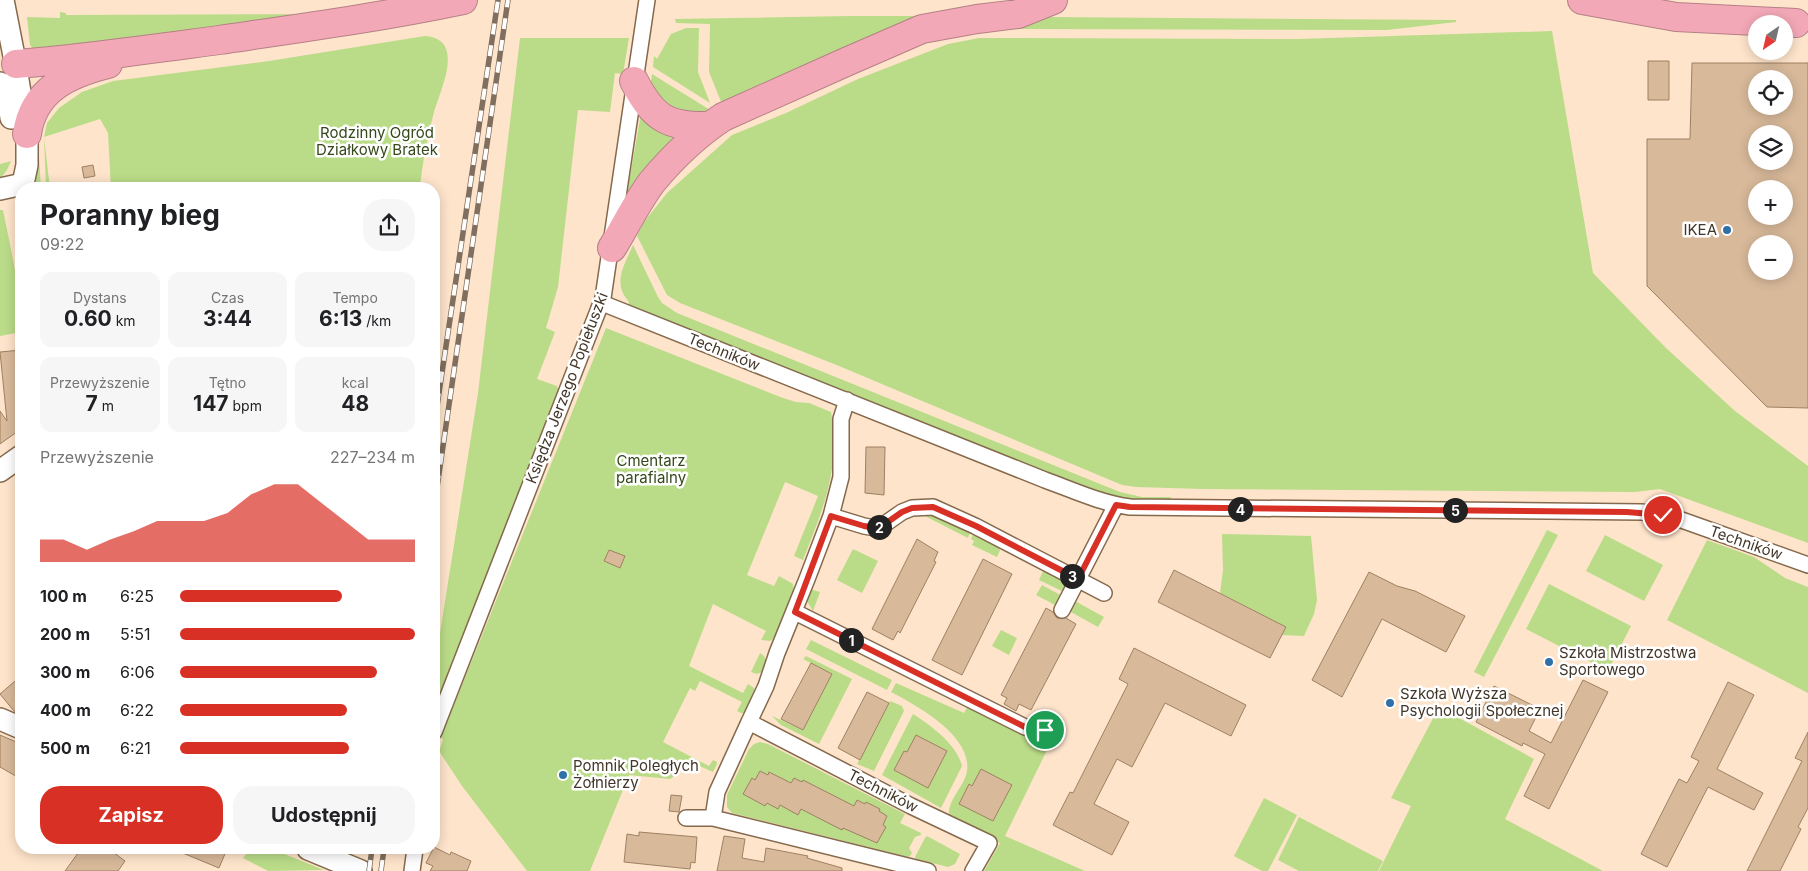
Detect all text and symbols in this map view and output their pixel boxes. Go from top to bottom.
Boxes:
north arrow [1748,15,1792,60]
map controls [1748,15,1793,280]
button: locate [1748,70,1793,115]
park label: Rodzinny Ogród Działkowy Bratek [316,123,439,159]
button: layers [1748,125,1793,170]
button: + [1748,180,1793,225]
text: Poranny bieg [40,198,220,232]
button: share [363,199,415,251]
place label: IKEA [1684,220,1717,239]
marker: IKEA [1721,224,1733,236]
text: 09:22 [40,234,84,254]
button: − [1748,235,1793,280]
text: Dystans [73,289,127,306]
text: Czas [211,289,244,306]
text: Tempo [332,289,378,306]
street label: Księdza Jerzego Popiełuszki [521,290,612,486]
text: 0.60 [64,306,112,331]
text: 3:44 [203,306,252,331]
text: 6:13 [319,306,362,331]
text: km [112,312,136,329]
text: /km [362,312,391,329]
street label: Techników [685,328,763,375]
text: Przewyższenie [50,374,150,391]
text: Tętno [209,374,246,391]
text: kcal [342,374,369,391]
text: 7 [86,391,98,416]
text: 147 [193,391,229,416]
text: 48 [341,391,369,416]
text: m [98,397,114,414]
text: bpm [229,397,262,414]
text: Przewyższenie [40,447,154,467]
text: 227–234 m [330,447,415,467]
park label: Cmentarz parafialny [616,451,687,487]
pin [1642,494,1684,536]
pin: 4 [1228,496,1252,522]
pin: 5 [1442,498,1468,522]
text: 4 [1236,501,1245,518]
icon: check [1649,501,1677,529]
text: 5 [1451,502,1460,519]
pin: 2 [866,514,892,540]
text: 2 [875,519,884,536]
street label: Techników [1707,521,1785,564]
pin: 3 [1060,564,1084,588]
text: 3 [1068,568,1077,585]
text: 100 m [40,586,87,606]
text: 6:25 [120,586,154,606]
text: 200 m [40,624,90,644]
text: 5:51 [120,624,151,644]
pin: 1 [838,628,864,652]
text: 1 [848,632,855,649]
place label: Szkoła Mistrzostwa Sportowego [1559,643,1697,679]
marker: Szkoła Mistrzostwa Sportowego [1543,656,1555,668]
text: 300 m [40,662,90,682]
text: 6:06 [120,662,155,682]
place label: Szkoła Wyższa Psychologii Społecznej [1400,684,1563,720]
marker: Szkoła Wyższa Psychologii Społecznej [1384,697,1396,709]
text: 400 m [40,700,91,720]
text: 6:22 [120,700,154,720]
pin [1024,709,1066,751]
icon: arrive [1031,716,1059,744]
text: 500 m [40,738,90,758]
text: 6:21 [120,738,151,758]
place label: Pomnik Poległych Żołnierzy [573,756,699,792]
street label: Techników [845,765,921,816]
marker: Pomnik Poległych Żołnierzy [557,769,569,781]
button: Zapisz [40,786,223,844]
button: Udostępnij [233,786,415,844]

